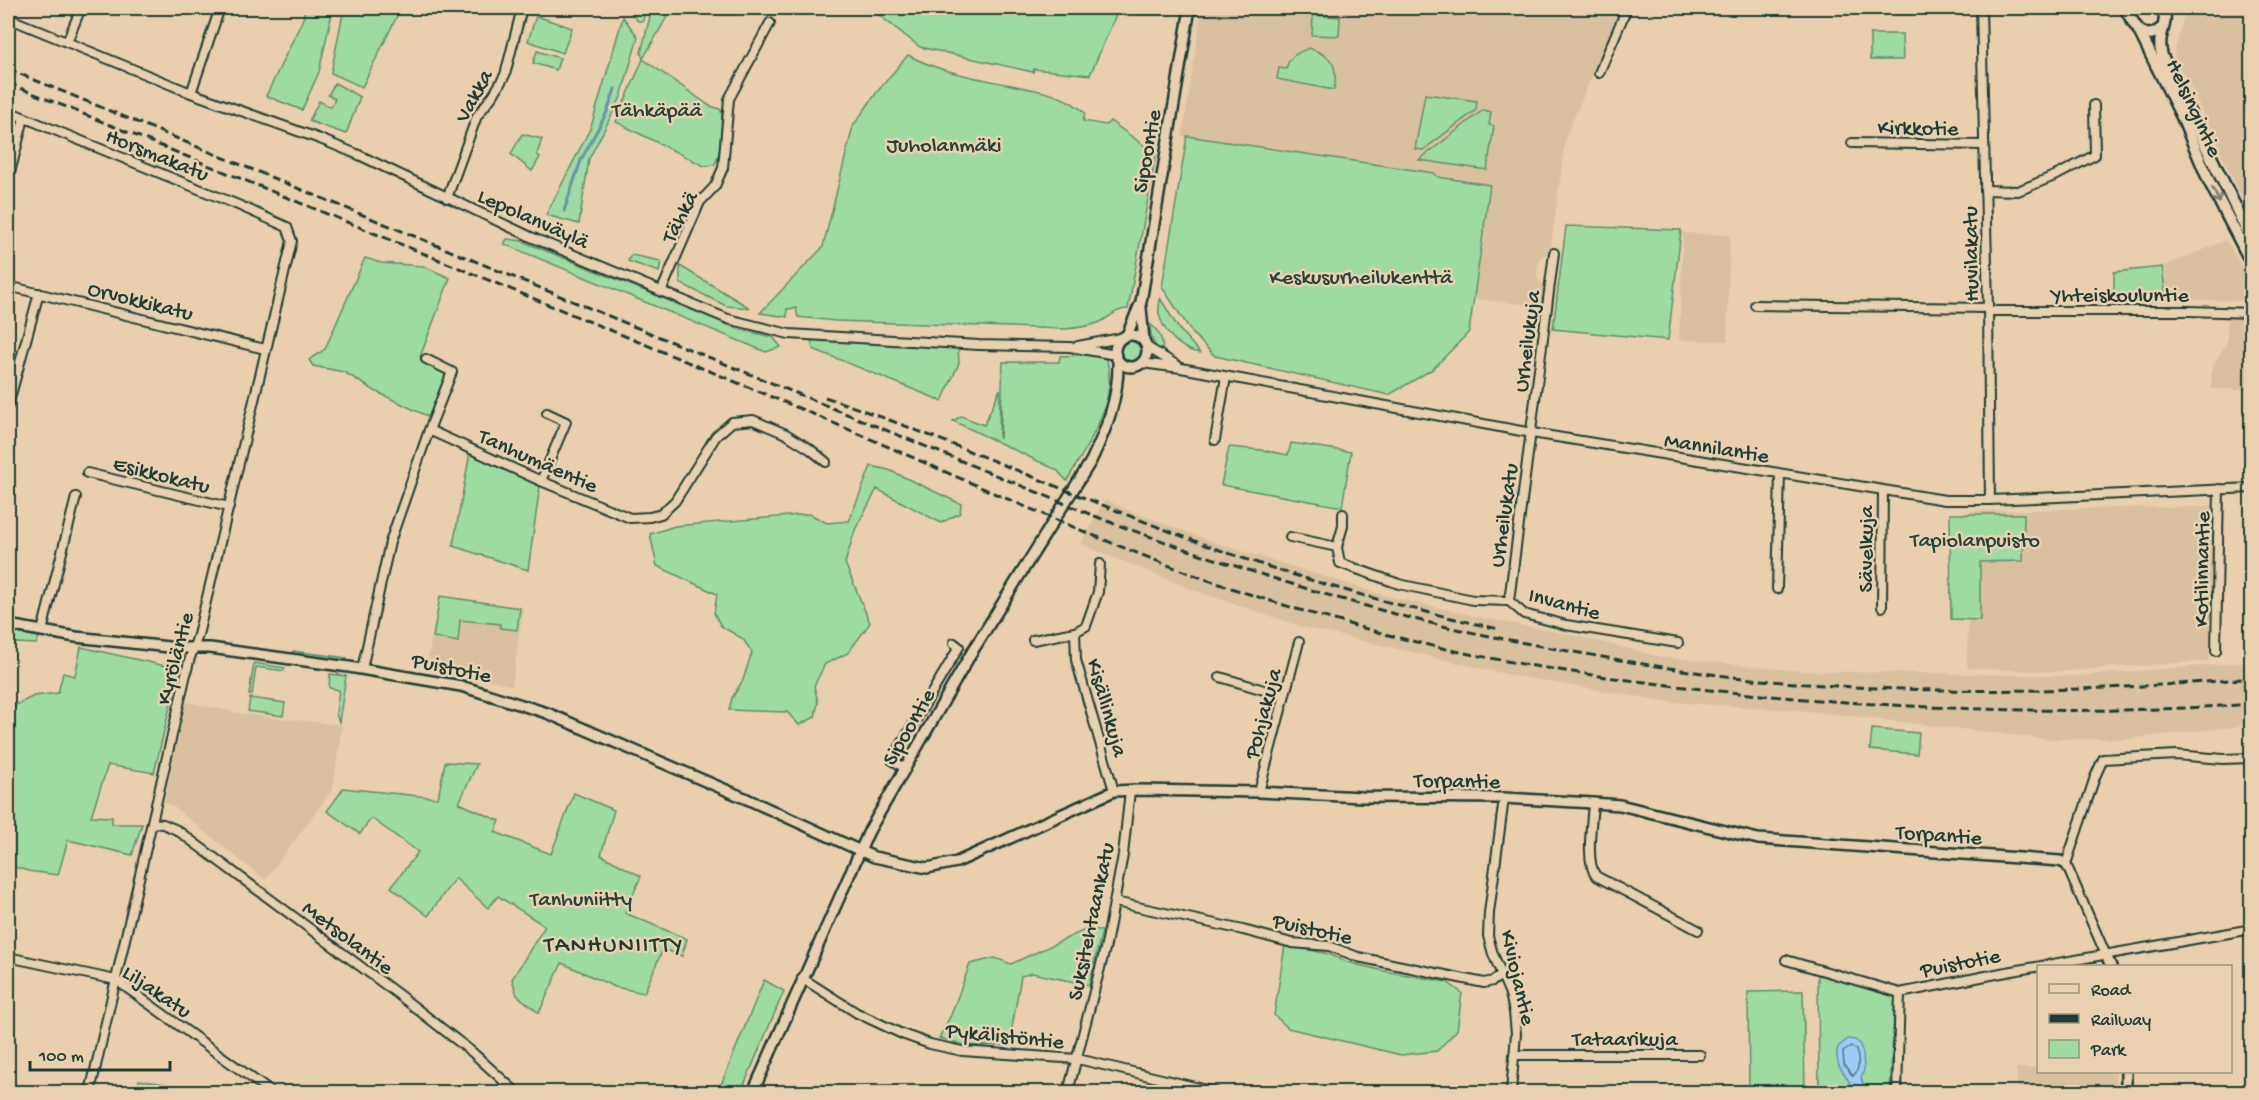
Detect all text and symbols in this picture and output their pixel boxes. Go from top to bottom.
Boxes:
street label: Helsingintie [2158,56,2227,162]
street label: Vakka [450,65,501,129]
park label: Tähkäpää [610,99,703,125]
street label: Sipoontie [1129,107,1169,195]
street label: Kirkkotie [1877,116,1959,144]
street label: Horsmakatu [101,124,212,189]
park label: Juholanmäki [886,134,1002,160]
street label: Lepolanväylä [473,185,593,257]
one-way arrow [2211,186,2222,204]
street label: Tähkä [657,187,706,250]
street label: Huvilakatu [1959,206,1987,302]
park label: Keskusurheilukenttä [1270,266,1453,292]
street label: Orvokkikatu [85,277,196,329]
street label: Yhteiskouluntie [2049,284,2189,310]
street label: Urheilukuja [1510,288,1548,394]
street label: Tanhumäentie [472,424,602,501]
street label: Mannilantie [1662,429,1771,471]
street label: Esikkokatu [110,452,212,501]
street label: Urheilukatu [1486,462,1526,569]
street label: Sävelkuja [1855,505,1881,593]
street label: Kotilinnantie [2190,510,2218,627]
park label: Tapiolanpuisto [1908,529,2040,555]
street label: Invantie [1525,584,1603,628]
street label: Kyröläntie [152,609,202,708]
street label: Puistotie [408,649,494,691]
street label: Kisällinkuja [1079,656,1132,761]
street label: Pohjakuja [1240,665,1290,763]
street label: Sipoontie [878,684,943,771]
street label: Torpantie [1412,769,1501,797]
street label: Torpantie [1893,821,1983,853]
street label: Suksitehtaankatu [1064,841,1122,1003]
park label: Tanhuniitty [528,888,632,914]
street label: Metsolantie [296,896,398,982]
street label: Puistotie [1269,909,1355,953]
street label: Kiviojantie [1493,928,1540,1029]
district label: TANHUNIITTY [542,932,684,961]
street label: Puistotie [1918,944,2004,986]
street label: Liljakatu [116,961,195,1026]
legend [2037,965,2232,1073]
text: Road [2091,981,2132,1002]
text: Railway [2091,1011,2151,1032]
street label: Pykälistöntie [943,1019,1066,1057]
street label: Tataarikuja [1570,1028,1678,1054]
scale bar [30,1034,170,1072]
text: Park [2090,1041,2127,1062]
text: 100 m [38,1047,84,1068]

